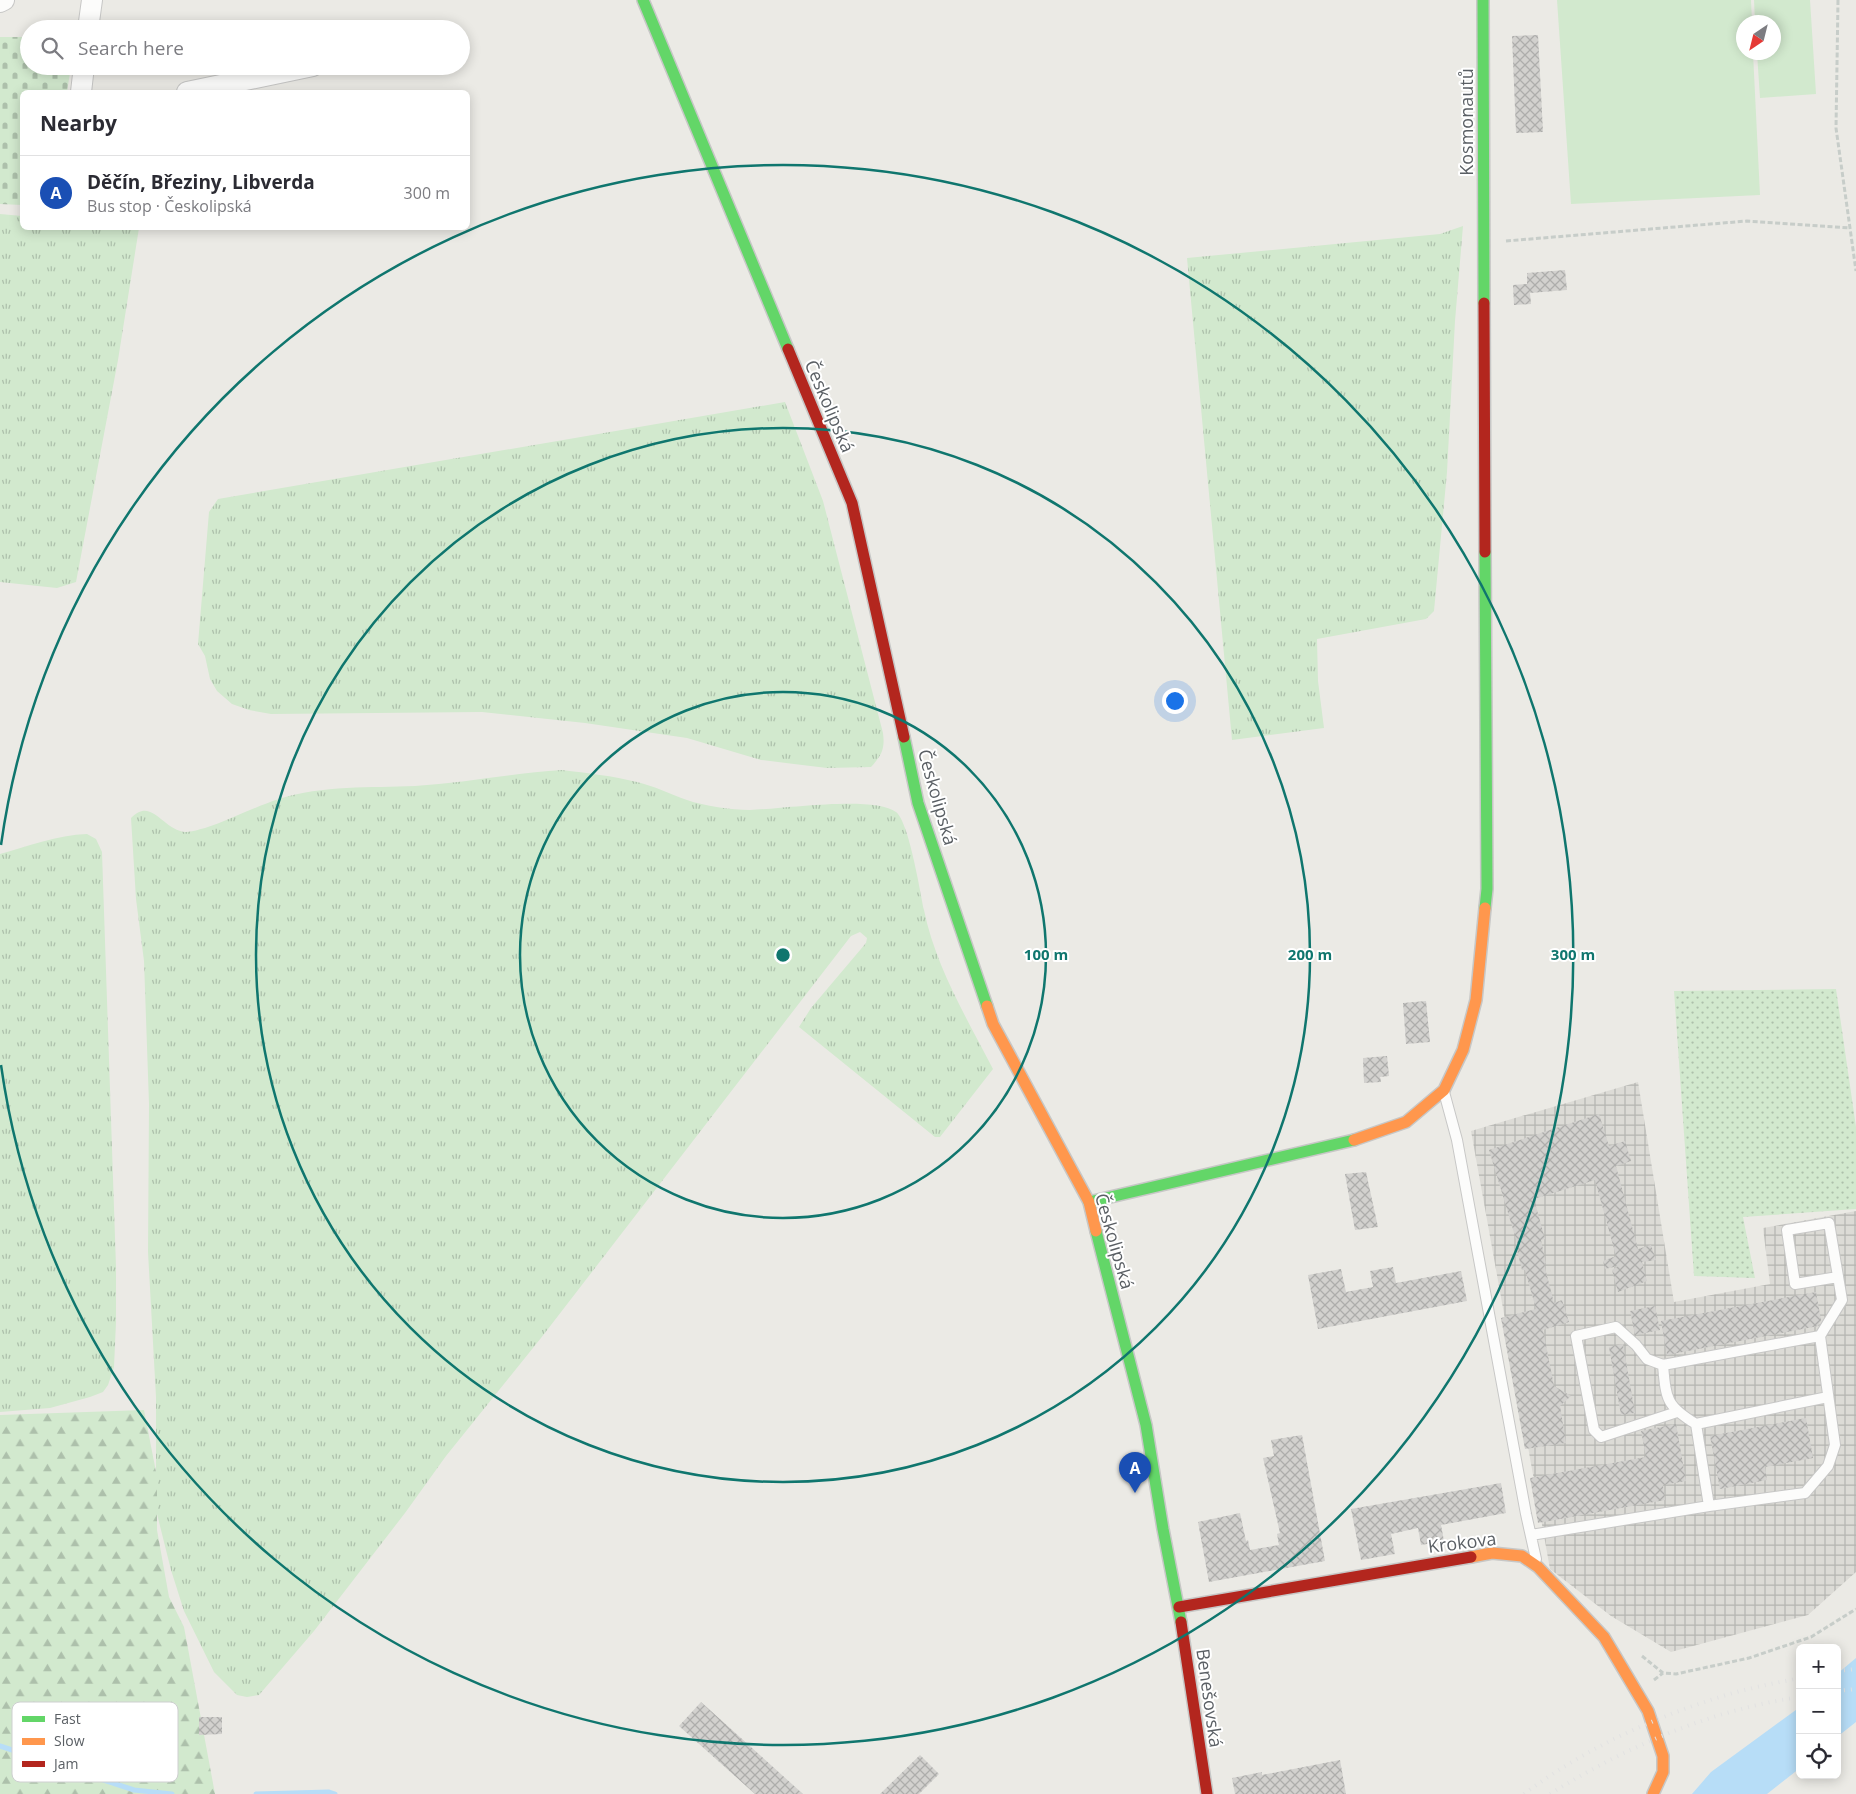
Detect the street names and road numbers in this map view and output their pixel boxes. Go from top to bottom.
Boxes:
street label: Kosmonautů [1454,68,1478,176]
street label: Českolipská [800,356,860,456]
street label: Českolipská [913,746,963,848]
street label: Českolipská [1090,1190,1140,1292]
street label: Krokova [1427,1526,1497,1558]
street label: Benešovská [1191,1647,1229,1749]

